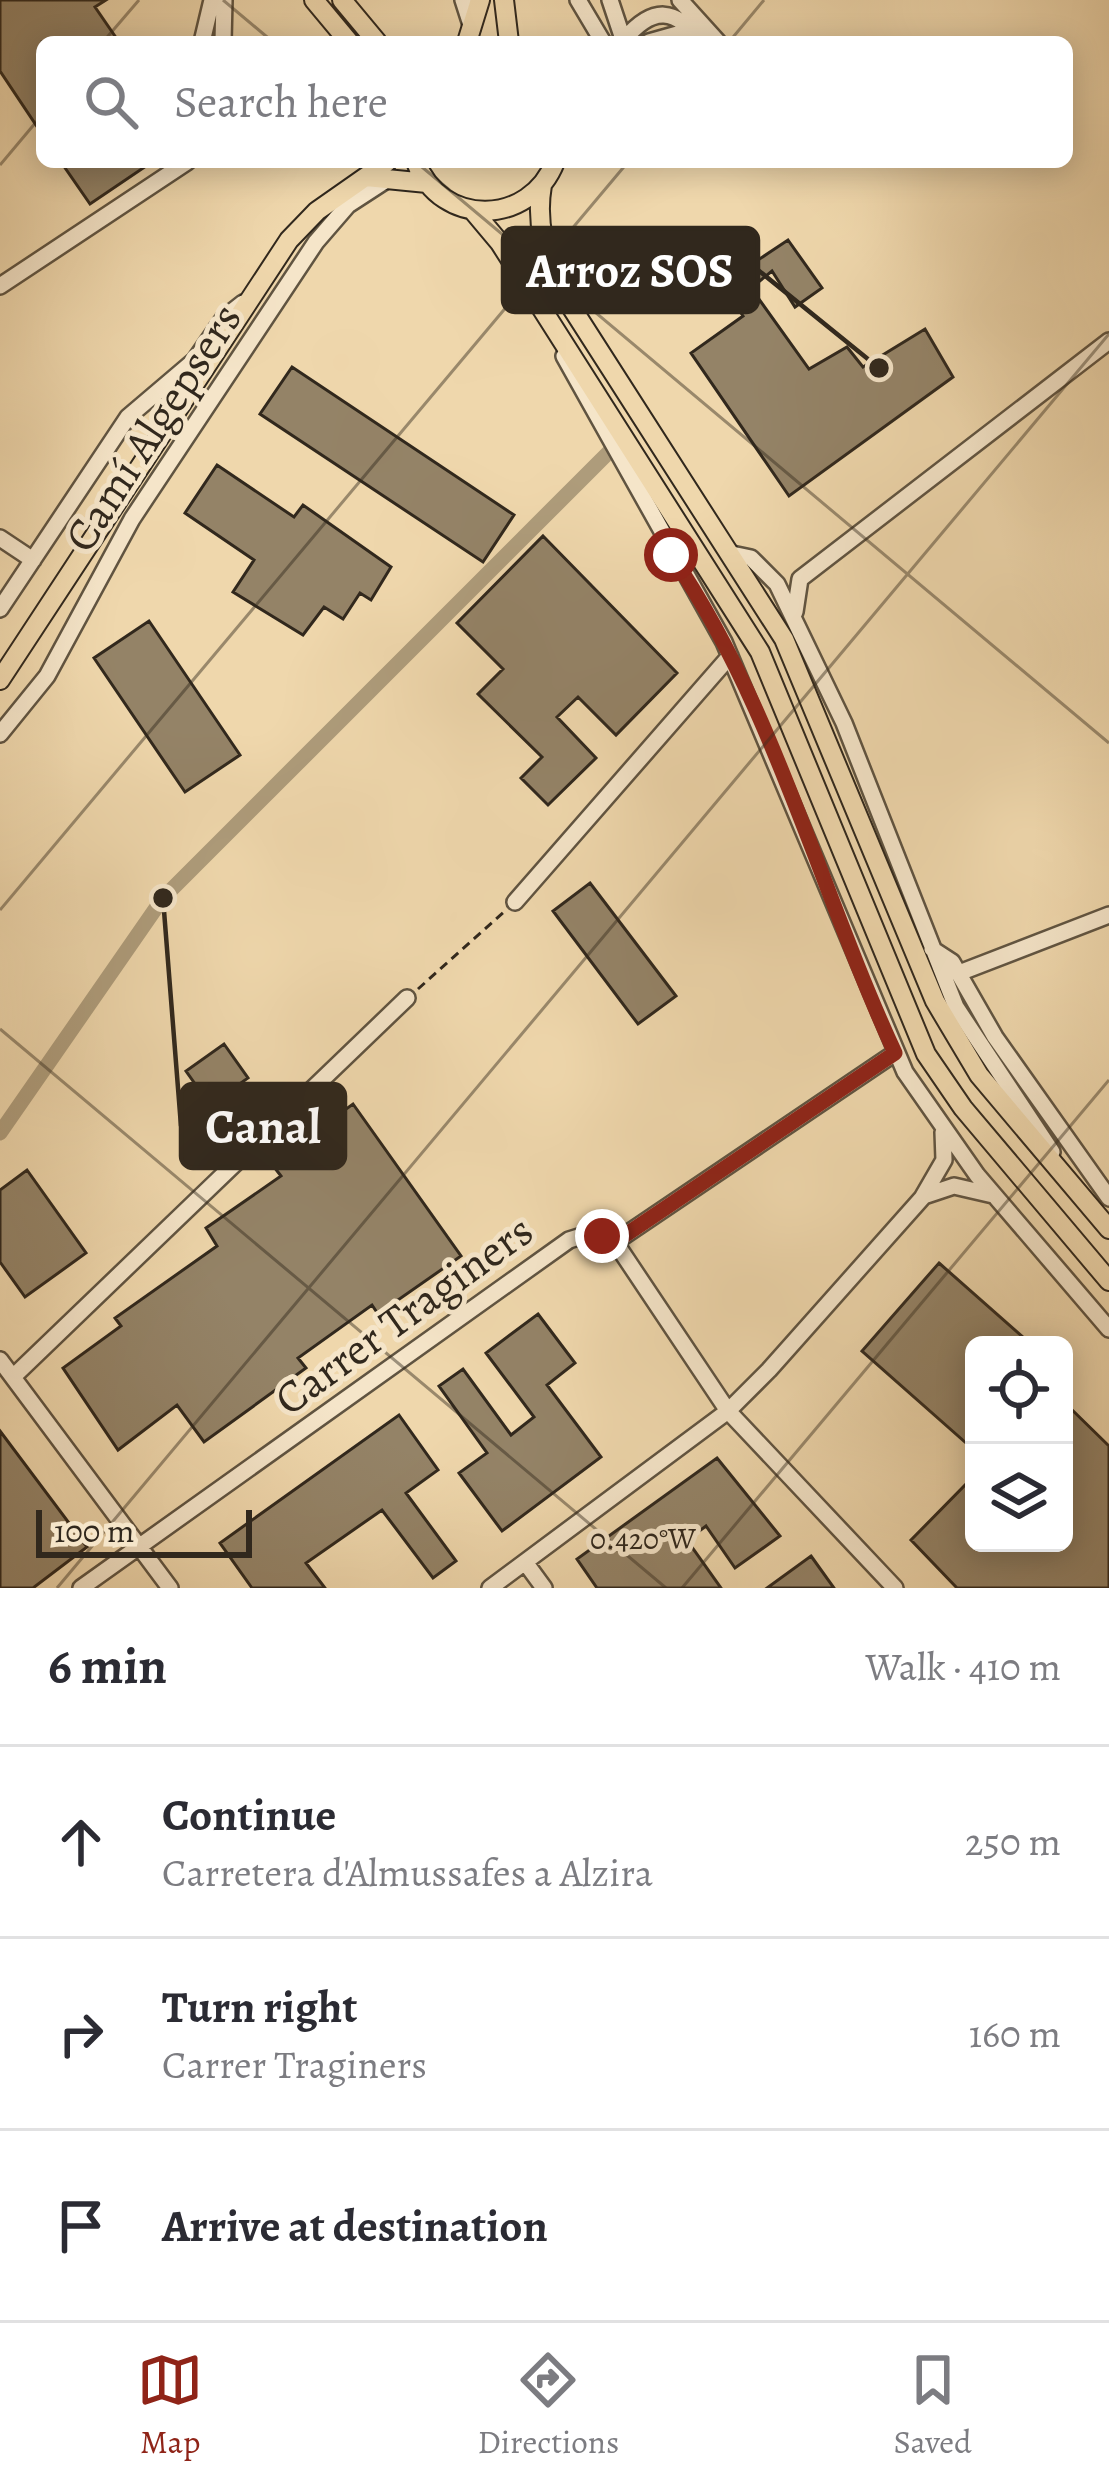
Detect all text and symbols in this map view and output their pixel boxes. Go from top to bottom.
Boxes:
search box [36,36,1073,168]
icon: search [78,69,144,135]
text: Search here [174,71,388,133]
callout: Arroz SOS [503,228,758,312]
text: Arroz SOS [525,238,734,304]
street label: Camí Algepsers [49,291,256,564]
route start [644,528,698,582]
callout: Canal [181,1084,345,1168]
text: Canal [205,1094,321,1160]
street label: Carrer Traginers [262,1200,546,1430]
route end [575,1209,629,1263]
map controls [965,1336,1073,1552]
button: locate [965,1336,1073,1444]
button: layers [965,1444,1073,1552]
scale bar [36,1504,252,1557]
text: 100 m [54,1508,134,1553]
text: 0.420°W [590,1519,696,1559]
text: 6 min [48,1631,167,1701]
text: Walk · 410 m [866,1640,1061,1693]
text: Continue [162,1784,336,1846]
icon: ahead [48,1809,114,1875]
text: 250 m [965,1815,1061,1868]
text: Carretera d'Almussafes a Alzira [162,1846,653,1899]
text: Turn right [162,1976,357,2038]
icon: right [48,2001,114,2067]
text: 160 m [969,2007,1061,2060]
text: Carrer Traginers [162,2038,427,2091]
icon: arrive [48,2193,114,2259]
text: Arrive at destination [162,2195,548,2257]
tab: Map [137,2347,203,2464]
tab: Directions [478,2347,619,2464]
tab: Saved [894,2347,972,2464]

